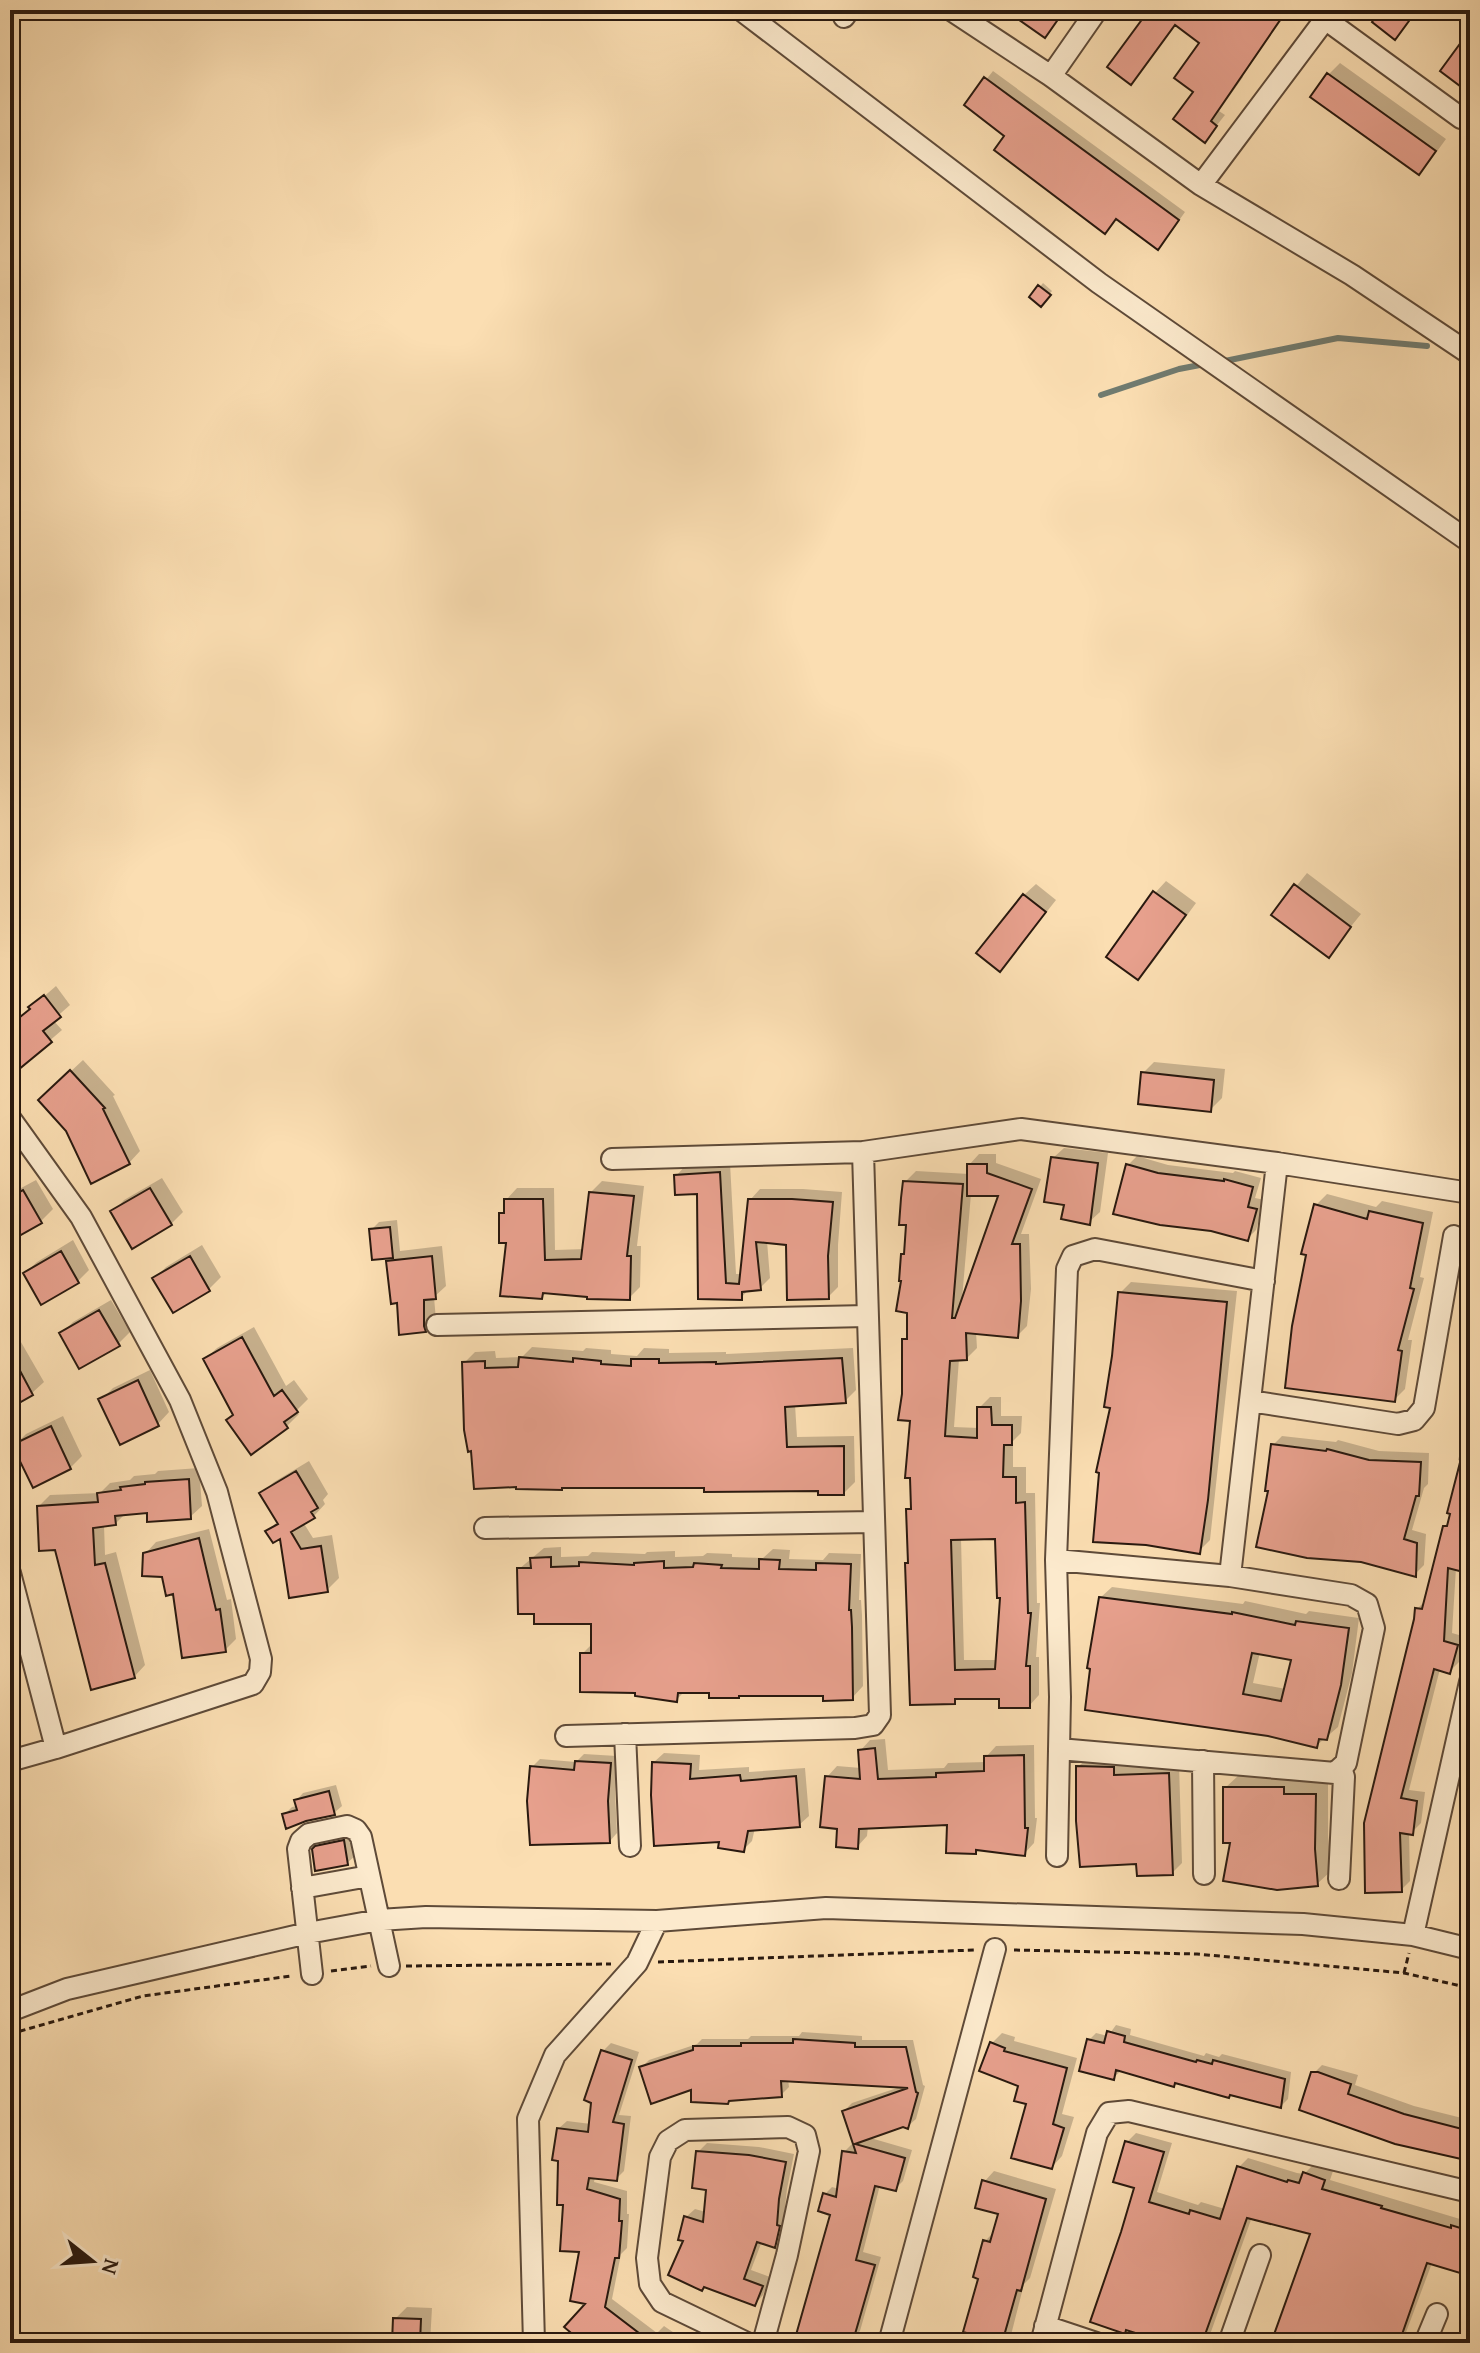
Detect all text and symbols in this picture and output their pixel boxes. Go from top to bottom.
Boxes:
north arrow [52,2221,132,2301]
text: N [94,2255,129,2279]

